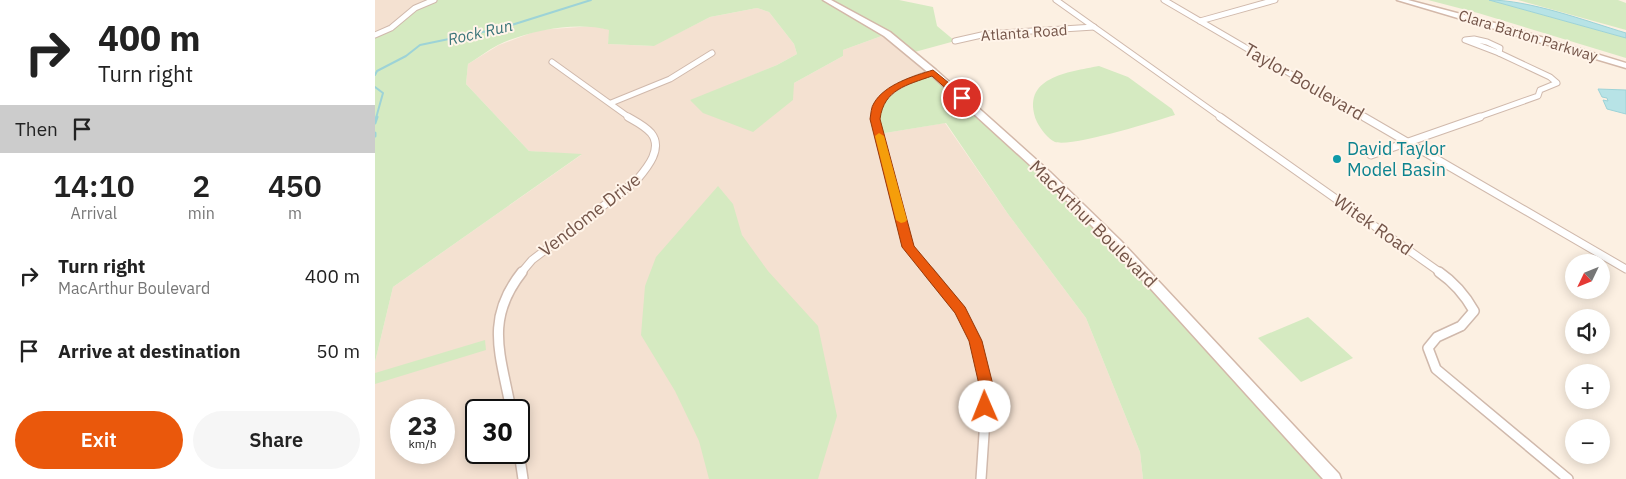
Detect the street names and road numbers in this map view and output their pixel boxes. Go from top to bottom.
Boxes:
street label: Clara Barton Parkway [1456,5,1601,66]
street label: Atlanta Road [980,20,1068,45]
street label: Taylor Boulevard [1240,38,1369,125]
street label: MacArthur Boulevard [1025,155,1162,292]
street label: Vendome Drive [534,168,645,261]
street label: Witek Road [1329,189,1417,260]

